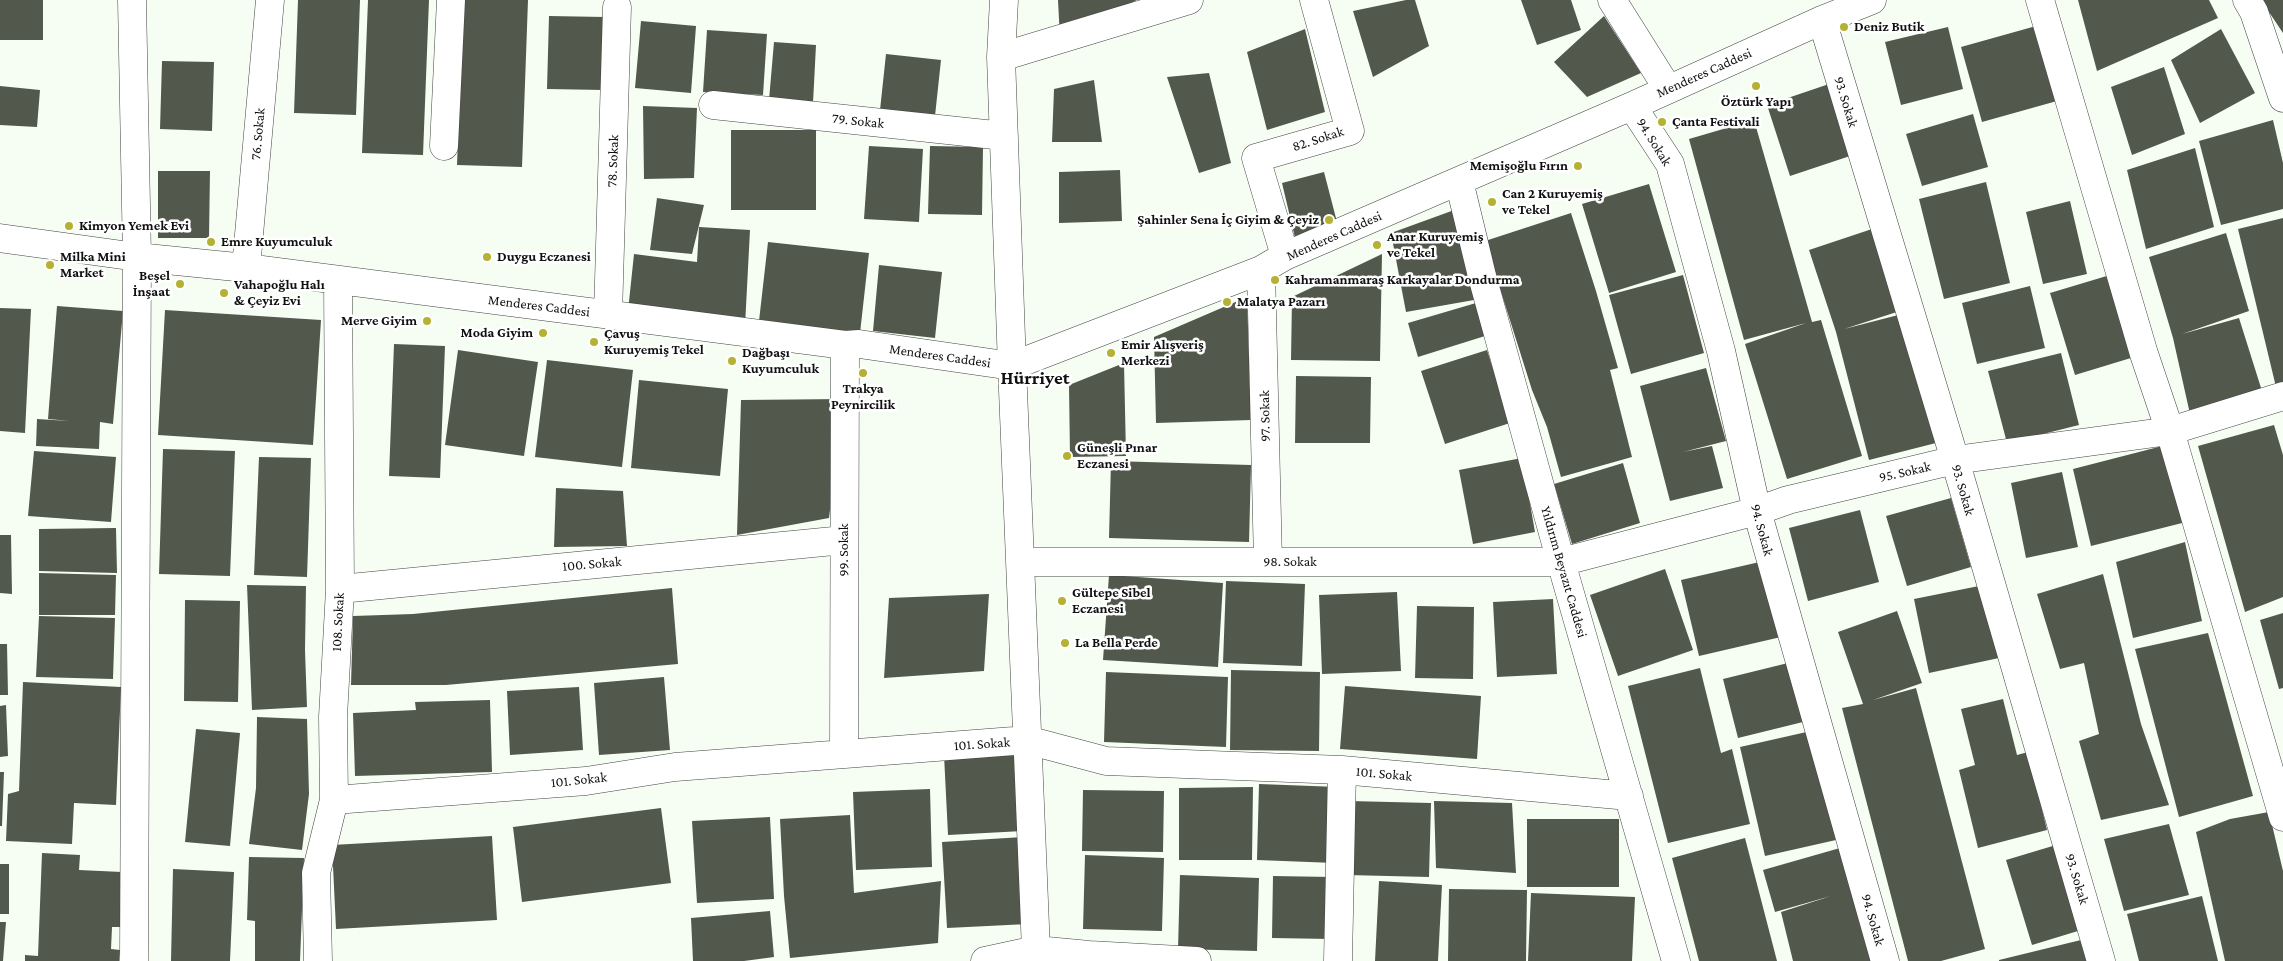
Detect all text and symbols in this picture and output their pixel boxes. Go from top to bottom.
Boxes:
place label: Deniz Butik [1854,19,1924,35]
marker: Deniz Butik [1838,21,1850,33]
street label: Menderes Caddesi [1654,44,1754,102]
street label: 93. Sokak [1830,74,1862,130]
marker: Öztürk Yapı [1750,80,1762,92]
place label: Öztürk Yapı [1721,94,1791,110]
street label: 76. Sokak [247,107,269,161]
street label: 79. Sokak [831,110,885,132]
place label: Çanta Festivali [1672,114,1760,130]
street label: 94. Sokak [1633,115,1675,169]
marker: Çanta Festivali [1656,116,1668,128]
street label: 82. Sokak [1290,123,1346,155]
street label: 78. Sokak [604,134,622,188]
place label: Memişoğlu Fırın [1470,158,1568,174]
marker: Memişoğlu Fırın [1572,160,1584,172]
place label: Can 2 Kuruyemiş ve Tekel [1502,186,1603,218]
marker: Can 2 Kuruyemiş ve Tekel [1486,196,1498,208]
street label: Menderes Caddesi [1284,207,1384,265]
place label: Şahinler Sena İç Giyim & Çeyiz [1137,212,1319,228]
marker: Şahinler Sena İç Giyim & Çeyiz [1323,214,1335,226]
place label: Kimyon Yemek Evi [79,218,189,234]
marker: Kimyon Yemek Evi [63,220,75,232]
place label: Anar Kuruyemiş ve Tekel [1387,229,1483,262]
place label: Emre Kuyumculuk [221,234,332,250]
marker: Emre Kuyumculuk [205,236,217,248]
marker: Anar Kuruyemiş ve Tekel [1371,239,1383,251]
place label: Milka Mini Market [60,249,126,282]
place label: Duygu Eczanesi [497,249,591,265]
marker: Duygu Eczanesi [481,251,493,263]
marker: Milka Mini Market [44,259,56,271]
place label: Beşel İnşaat [133,268,170,300]
place label: Kahramanmaraş Karkayalar Dondurma [1285,272,1520,288]
marker: Kahramanmaraş Karkayalar Dondurma [1269,274,1281,286]
place label: Vahapoğlu Halı & Çeyiz Evi [234,277,325,310]
marker: Beşel İnşaat [174,278,186,290]
marker: Vahapoğlu Halı & Çeyiz Evi [218,287,230,299]
street label: Menderes Caddesi [487,291,591,321]
place label: Malatya Pazarı [1237,294,1325,310]
marker: Malatya Pazarı [1221,296,1233,308]
place label: Merve Giyim [341,313,417,329]
marker: Merve Giyim [421,315,433,327]
place label: Moda Giyim [460,325,533,341]
place label: Çavuş Kuruyemiş Tekel [604,326,704,358]
marker: Moda Giyim [537,327,549,339]
marker: Çavuş Kuruyemiş Tekel [588,336,600,348]
place label: Emir Alışveriş Merkezi [1121,337,1204,370]
street label: Menderes Caddesi [888,341,992,371]
place label: Dağbaşı Kuyumculuk [742,345,819,378]
marker: Emir Alışveriş Merkezi [1105,347,1117,359]
marker: Dağbaşı Kuyumculuk [726,355,738,367]
marker: Trakya Peynircilik [857,367,869,379]
district label: Hürriyet [1000,367,1070,389]
place label: Trakya Peynircilik [831,381,895,414]
street label: 97. Sokak [1256,390,1274,442]
place label: Güneşli Pınar Eczanesi [1077,440,1157,472]
marker: Güneşli Pınar Eczanesi [1061,450,1073,462]
street label: 95. Sokak [1878,458,1932,486]
street label: 93. Sokak [1948,462,1978,518]
street label: 94. Sokak [1747,502,1777,558]
street label: Yıldırım Beyazıt Caddesi [1537,504,1591,640]
street label: 99. Sokak [836,524,852,576]
street label: 100. Sokak [562,553,622,575]
street label: 98. Sokak [1263,554,1317,570]
place label: Gültepe Sibel Eczanesi [1072,585,1151,618]
street label: 108. Sokak [328,592,348,652]
marker: Gültepe Sibel Eczanesi [1056,595,1068,607]
place label: La Bella Perde [1075,635,1158,651]
marker: La Bella Perde [1059,637,1071,649]
street label: 101. Sokak [953,734,1011,754]
street label: 101. Sokak [1355,763,1413,785]
street label: 101. Sokak [550,769,608,791]
street label: 93. Sokak [2061,851,2093,907]
street label: 94. Sokak [1858,892,1888,948]

